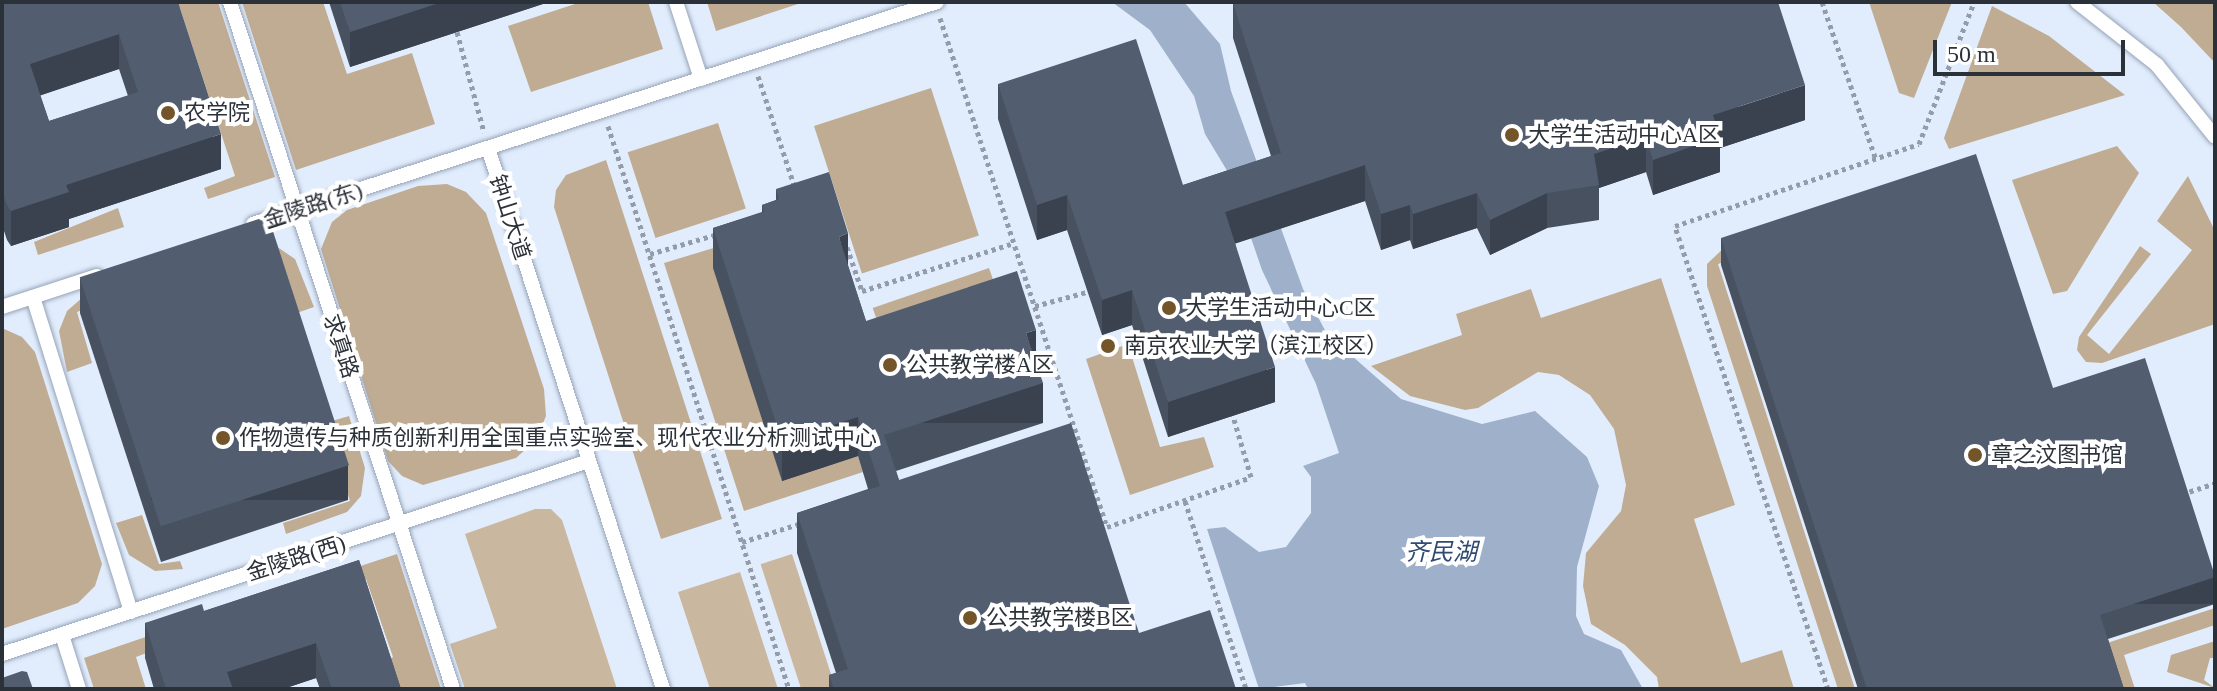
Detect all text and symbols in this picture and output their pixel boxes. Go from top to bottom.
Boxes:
scale bar [1937,24,2129,74]
text: 50 m [1947,41,1996,67]
place label: 农学院 [184,100,250,126]
marker: 农学院 [159,104,177,122]
place label: 大学生活动中心A区 [1528,122,1720,148]
marker: 大学生活动中心A区 [1503,126,1521,144]
street label: 钟山大道 [484,171,536,263]
street label: 金陵路(东) [260,177,366,233]
place label: 大学生活动中心C区 [1185,295,1376,321]
marker: 大学生活动中心C区 [1160,299,1178,317]
street label: 求真路 [318,311,364,381]
place label: 南京农业大学（滨江校区） [1124,333,1388,359]
marker: 南京农业大学（滨江校区） [1099,337,1117,355]
place label: 公共教学楼A区 [906,352,1054,378]
marker: 公共教学楼A区 [881,356,899,374]
place label: 作物遗传与种质创新利用全国重点实验室、现代农业分析测试中心 [239,425,877,451]
marker: 作物遗传与种质创新利用全国重点实验室、现代农业分析测试中心 [214,429,232,447]
place label: 章之汶图书馆 [1991,442,2123,468]
marker: 章之汶图书馆 [1966,446,1984,464]
street label: 金陵路(西) [243,530,349,586]
water label: 齐民湖 [1405,539,1477,567]
place label: 公共教学楼B区 [986,605,1133,631]
marker: 公共教学楼B区 [961,609,979,627]

